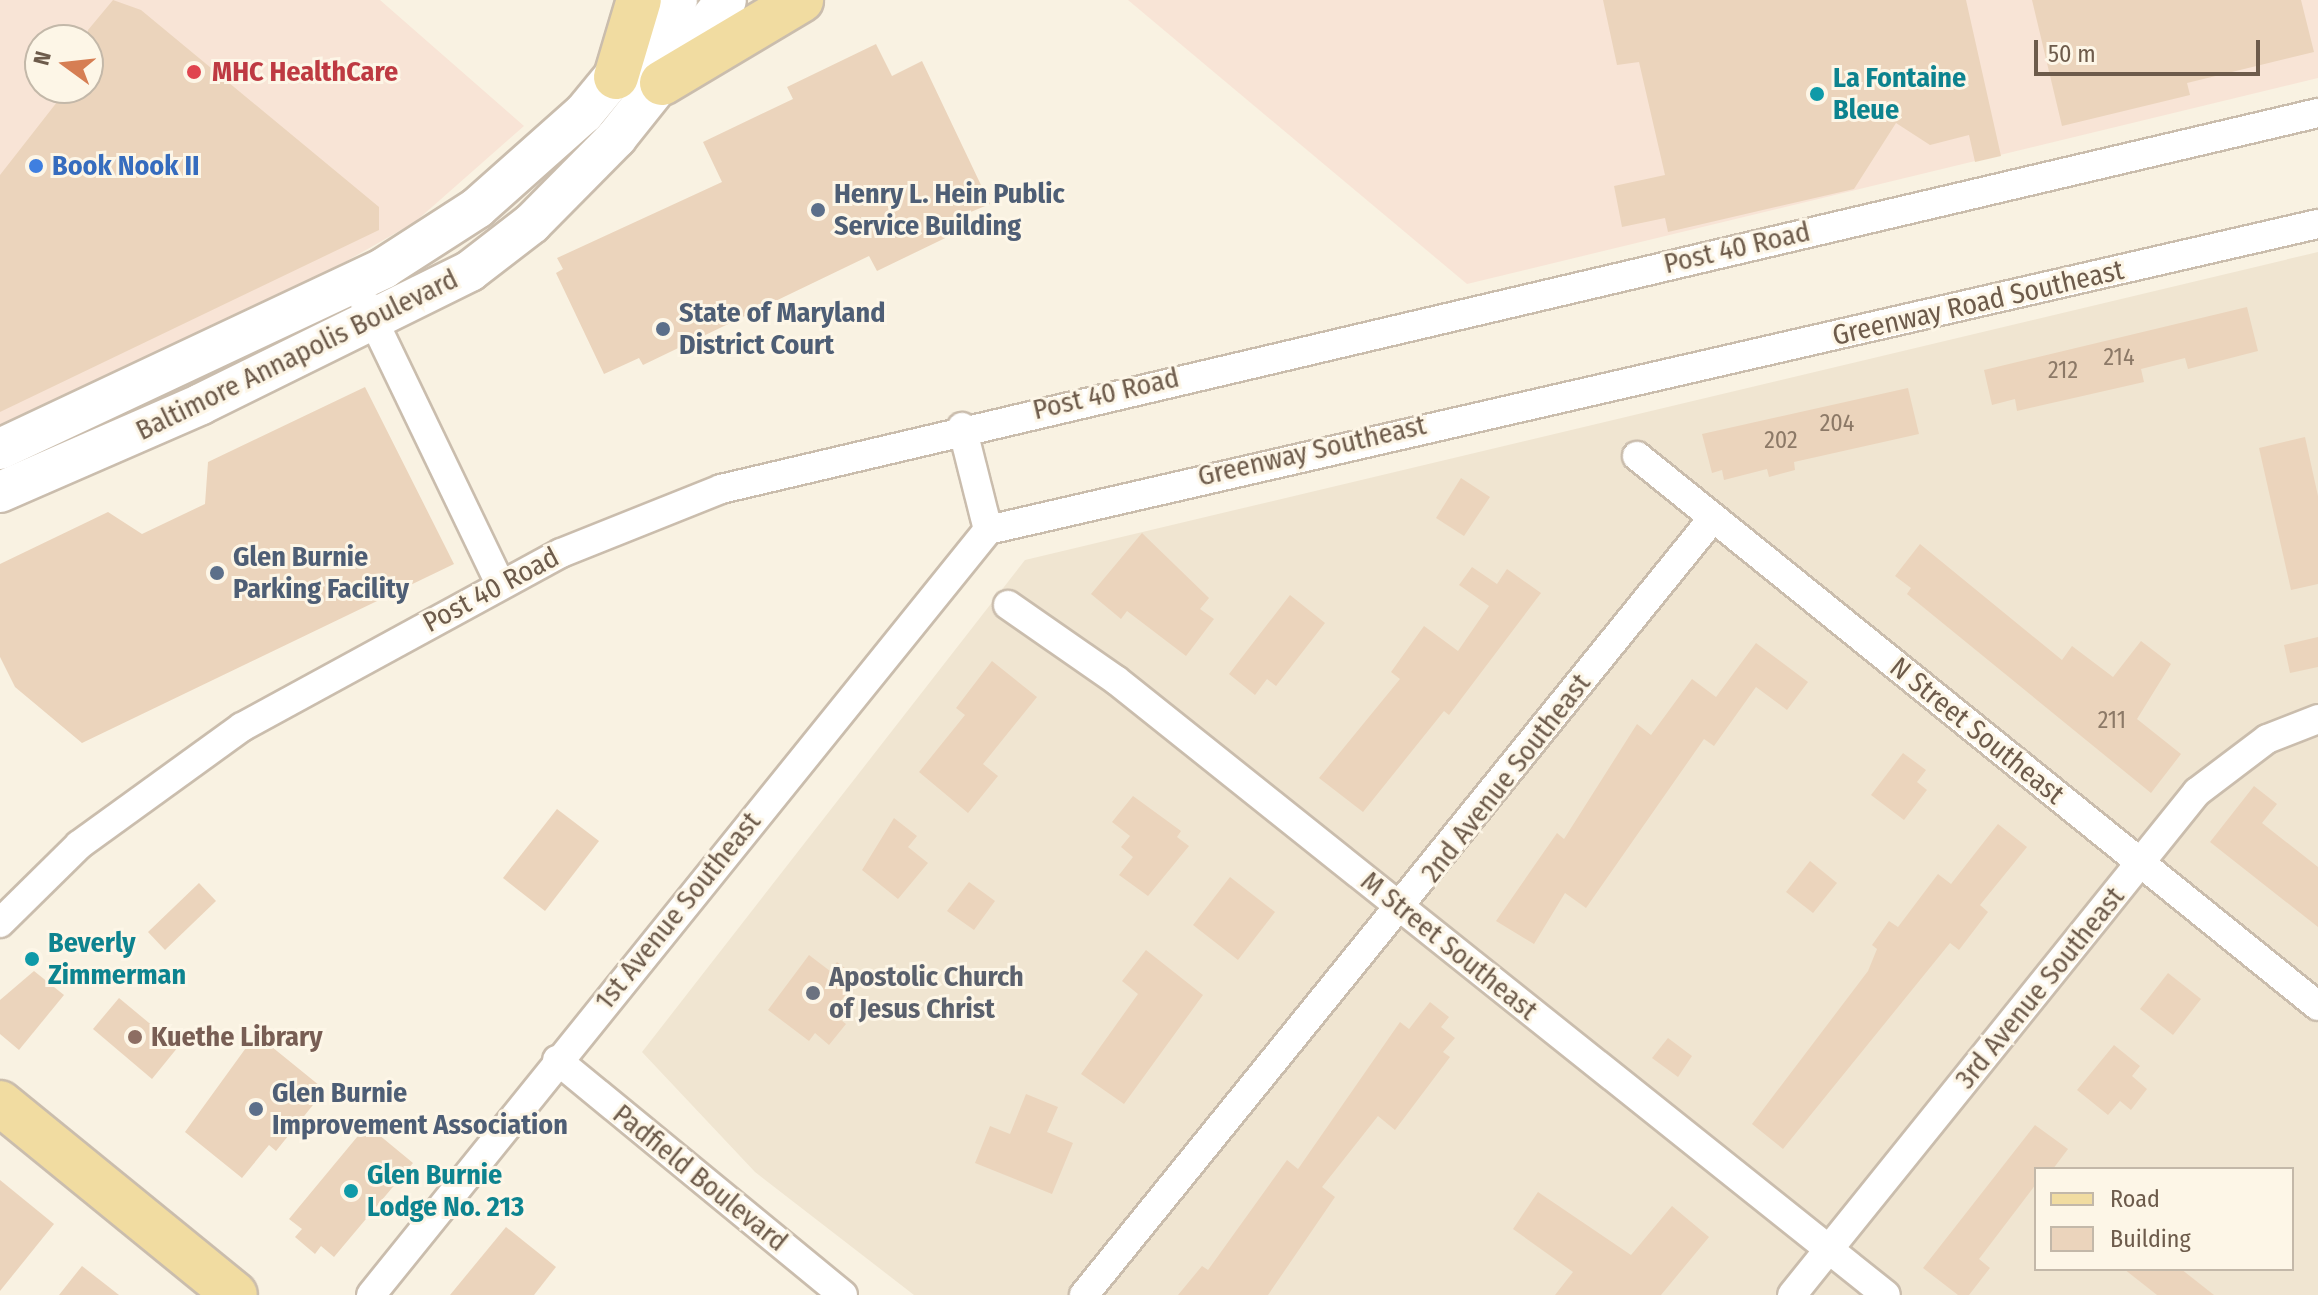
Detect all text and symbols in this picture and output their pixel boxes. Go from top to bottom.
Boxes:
north arrow [24,24,104,104]
scale bar [2038,24,2264,74]
text: 50 m [2048,40,2096,68]
text: N [28,48,57,68]
place label: MHC HealthCare [212,55,398,89]
marker: MHC HealthCare [183,61,205,83]
place label: La Fontaine Bleue [1833,61,1966,127]
marker: La Fontaine Bleue [1808,85,1826,103]
place label: Book Nook II [52,149,199,183]
marker: Book Nook II [27,157,45,175]
place label: Henry L. Hein Public Service Building [834,177,1065,243]
marker: Henry L. Hein Public Service Building [809,201,827,219]
street label: Post 40 Road [1661,215,1813,281]
street label: Greenway Road Southeast [1829,253,2127,353]
street label: Baltimore Annapolis Boulevard [131,262,463,448]
place label: State of Maryland District Court [679,296,885,362]
marker: State of Maryland District Court [654,320,672,338]
house number: 214 [2103,344,2135,372]
house number: 212 [2048,357,2078,385]
street label: Post 40 Road [1030,361,1182,427]
street label: Greenway Southeast [1195,408,1429,494]
house number: 204 [1820,410,1854,438]
house number: 202 [1764,427,1798,455]
place label: Glen Burnie Parking Facility [233,540,409,606]
street label: Post 40 Road [417,540,565,640]
marker: Glen Burnie Parking Facility [208,564,226,582]
street label: N Street Southeast [1883,650,2071,812]
street label: 2nd Avenue Southeast [1414,667,1598,889]
house number: 211 [2098,707,2126,735]
street label: 1st Avenue Southeast [588,805,768,1017]
street label: M Street Southeast [1354,865,1544,1027]
street label: 3rd Avenue Southeast [1948,881,2132,1095]
place label: Beverly Zimmerman [48,926,186,992]
marker: Beverly Zimmerman [23,950,41,968]
place label: Apostolic Church of Jesus Christ [829,960,1024,1026]
marker: Apostolic Church of Jesus Christ [804,984,822,1002]
place label: Kuethe Library [151,1020,323,1054]
marker: Kuethe Library [126,1028,144,1046]
place label: Glen Burnie Improvement Association [272,1076,568,1142]
street label: Padfield Boulevard [606,1097,794,1259]
marker: Glen Burnie Improvement Association [247,1100,265,1118]
place label: Glen Burnie Lodge No. 213 [367,1158,524,1224]
legend [2034,1167,2294,1271]
marker: Glen Burnie Lodge No. 213 [342,1182,360,1200]
text: Road [2110,1185,2160,1213]
text: Building [2110,1225,2191,1253]

